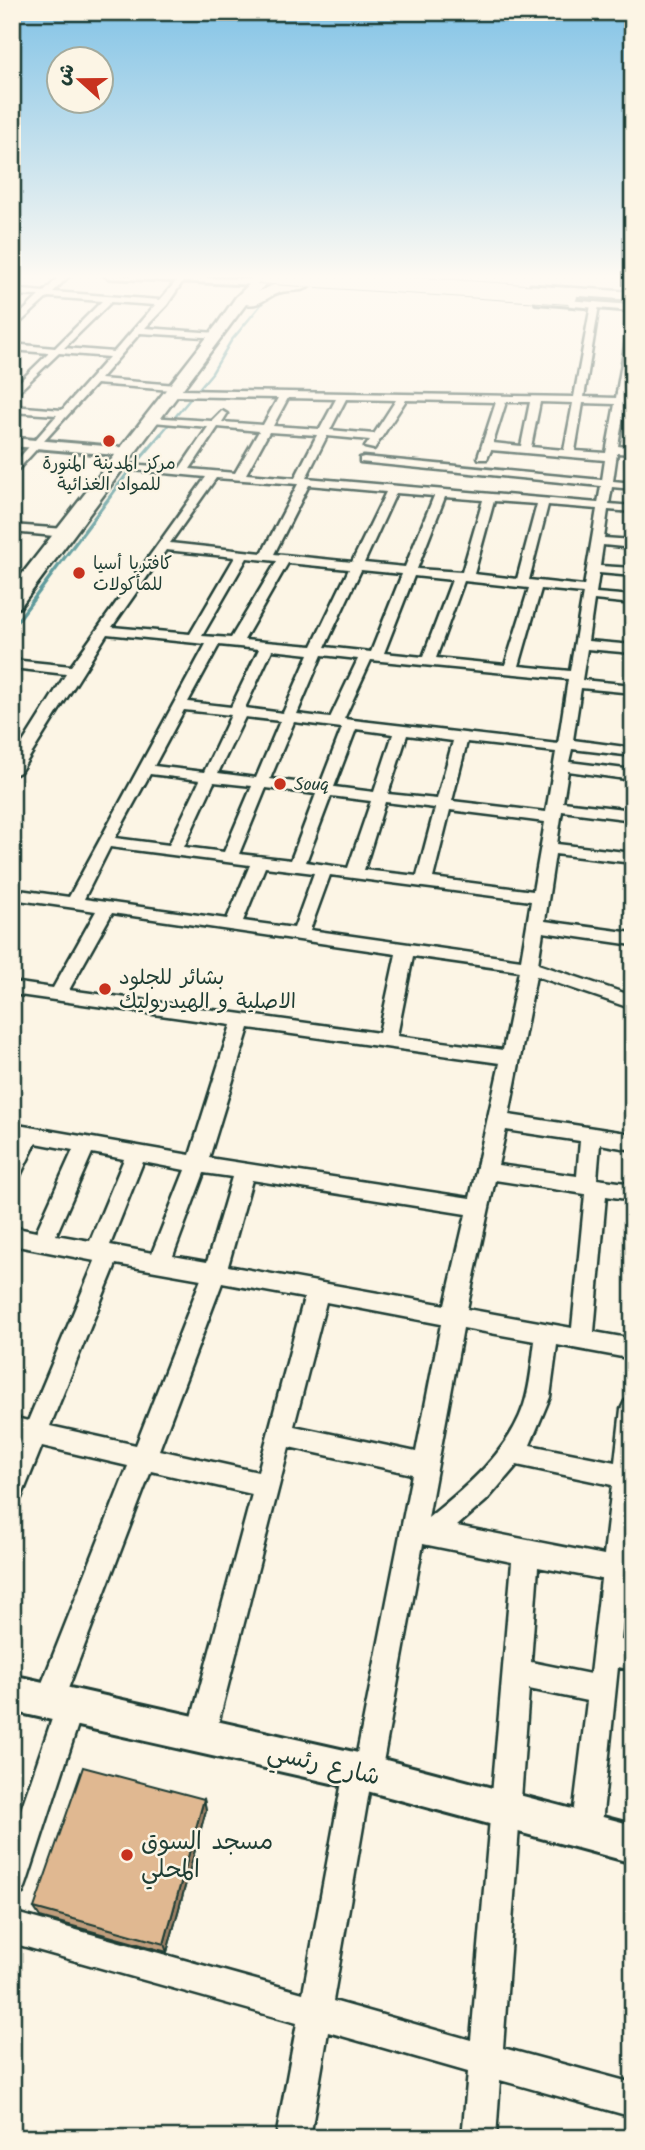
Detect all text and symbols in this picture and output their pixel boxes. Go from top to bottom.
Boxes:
north arrow [46,46,116,116]
text: ش [48,59,84,90]
marker: مركز المدينة المنورة للمواد الغذائية [101,433,117,449]
place label: مركز المدينة المنورة للمواد الغذائية [42,450,176,500]
place label: كافتريا أسيا للمأكولات [93,550,173,600]
marker: كافتريا أسيا للمأكولات [71,565,87,581]
place label: Souq [294,771,329,800]
marker: Souq [272,776,288,792]
place label: بشائر للجلود الاصلية و الهيدروليك [119,962,296,1019]
marker: بشائر للجلود الاصلية و الهيدروليك [97,981,113,997]
street label: شارع رئسي [264,1734,384,1797]
place label: مسجد السوق المحلي [141,1823,273,1890]
marker: مسجد السوق المحلي [119,1847,135,1863]

